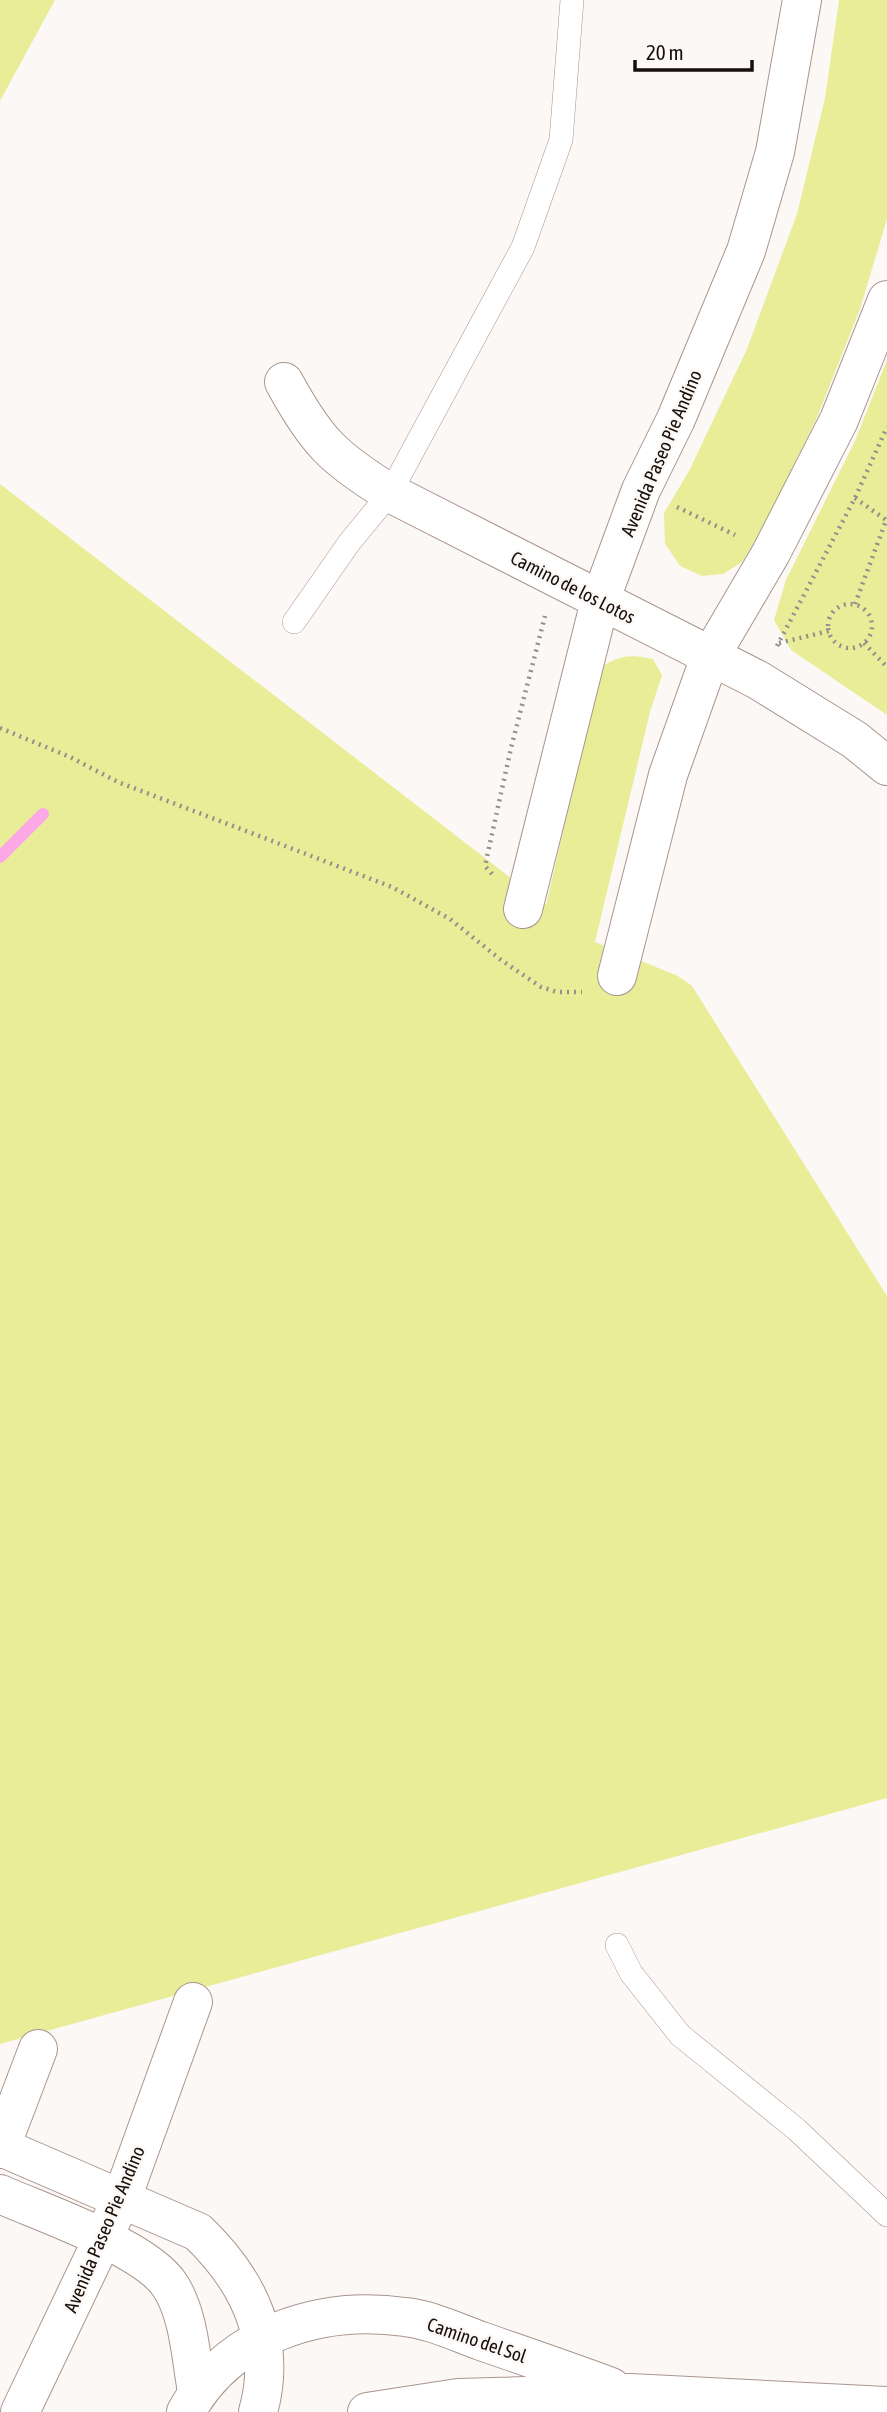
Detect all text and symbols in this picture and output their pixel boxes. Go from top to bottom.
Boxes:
scale bar [635,28,752,72]
text: 20 m [646,40,684,64]
street label: Avenida Paseo Pie Andino [616,366,706,540]
street label: Camino de los Lotos [507,546,639,628]
street label: Avenida Paseo Pie Andino [59,2142,149,2316]
street label: Camino del Sol [425,2313,529,2367]

